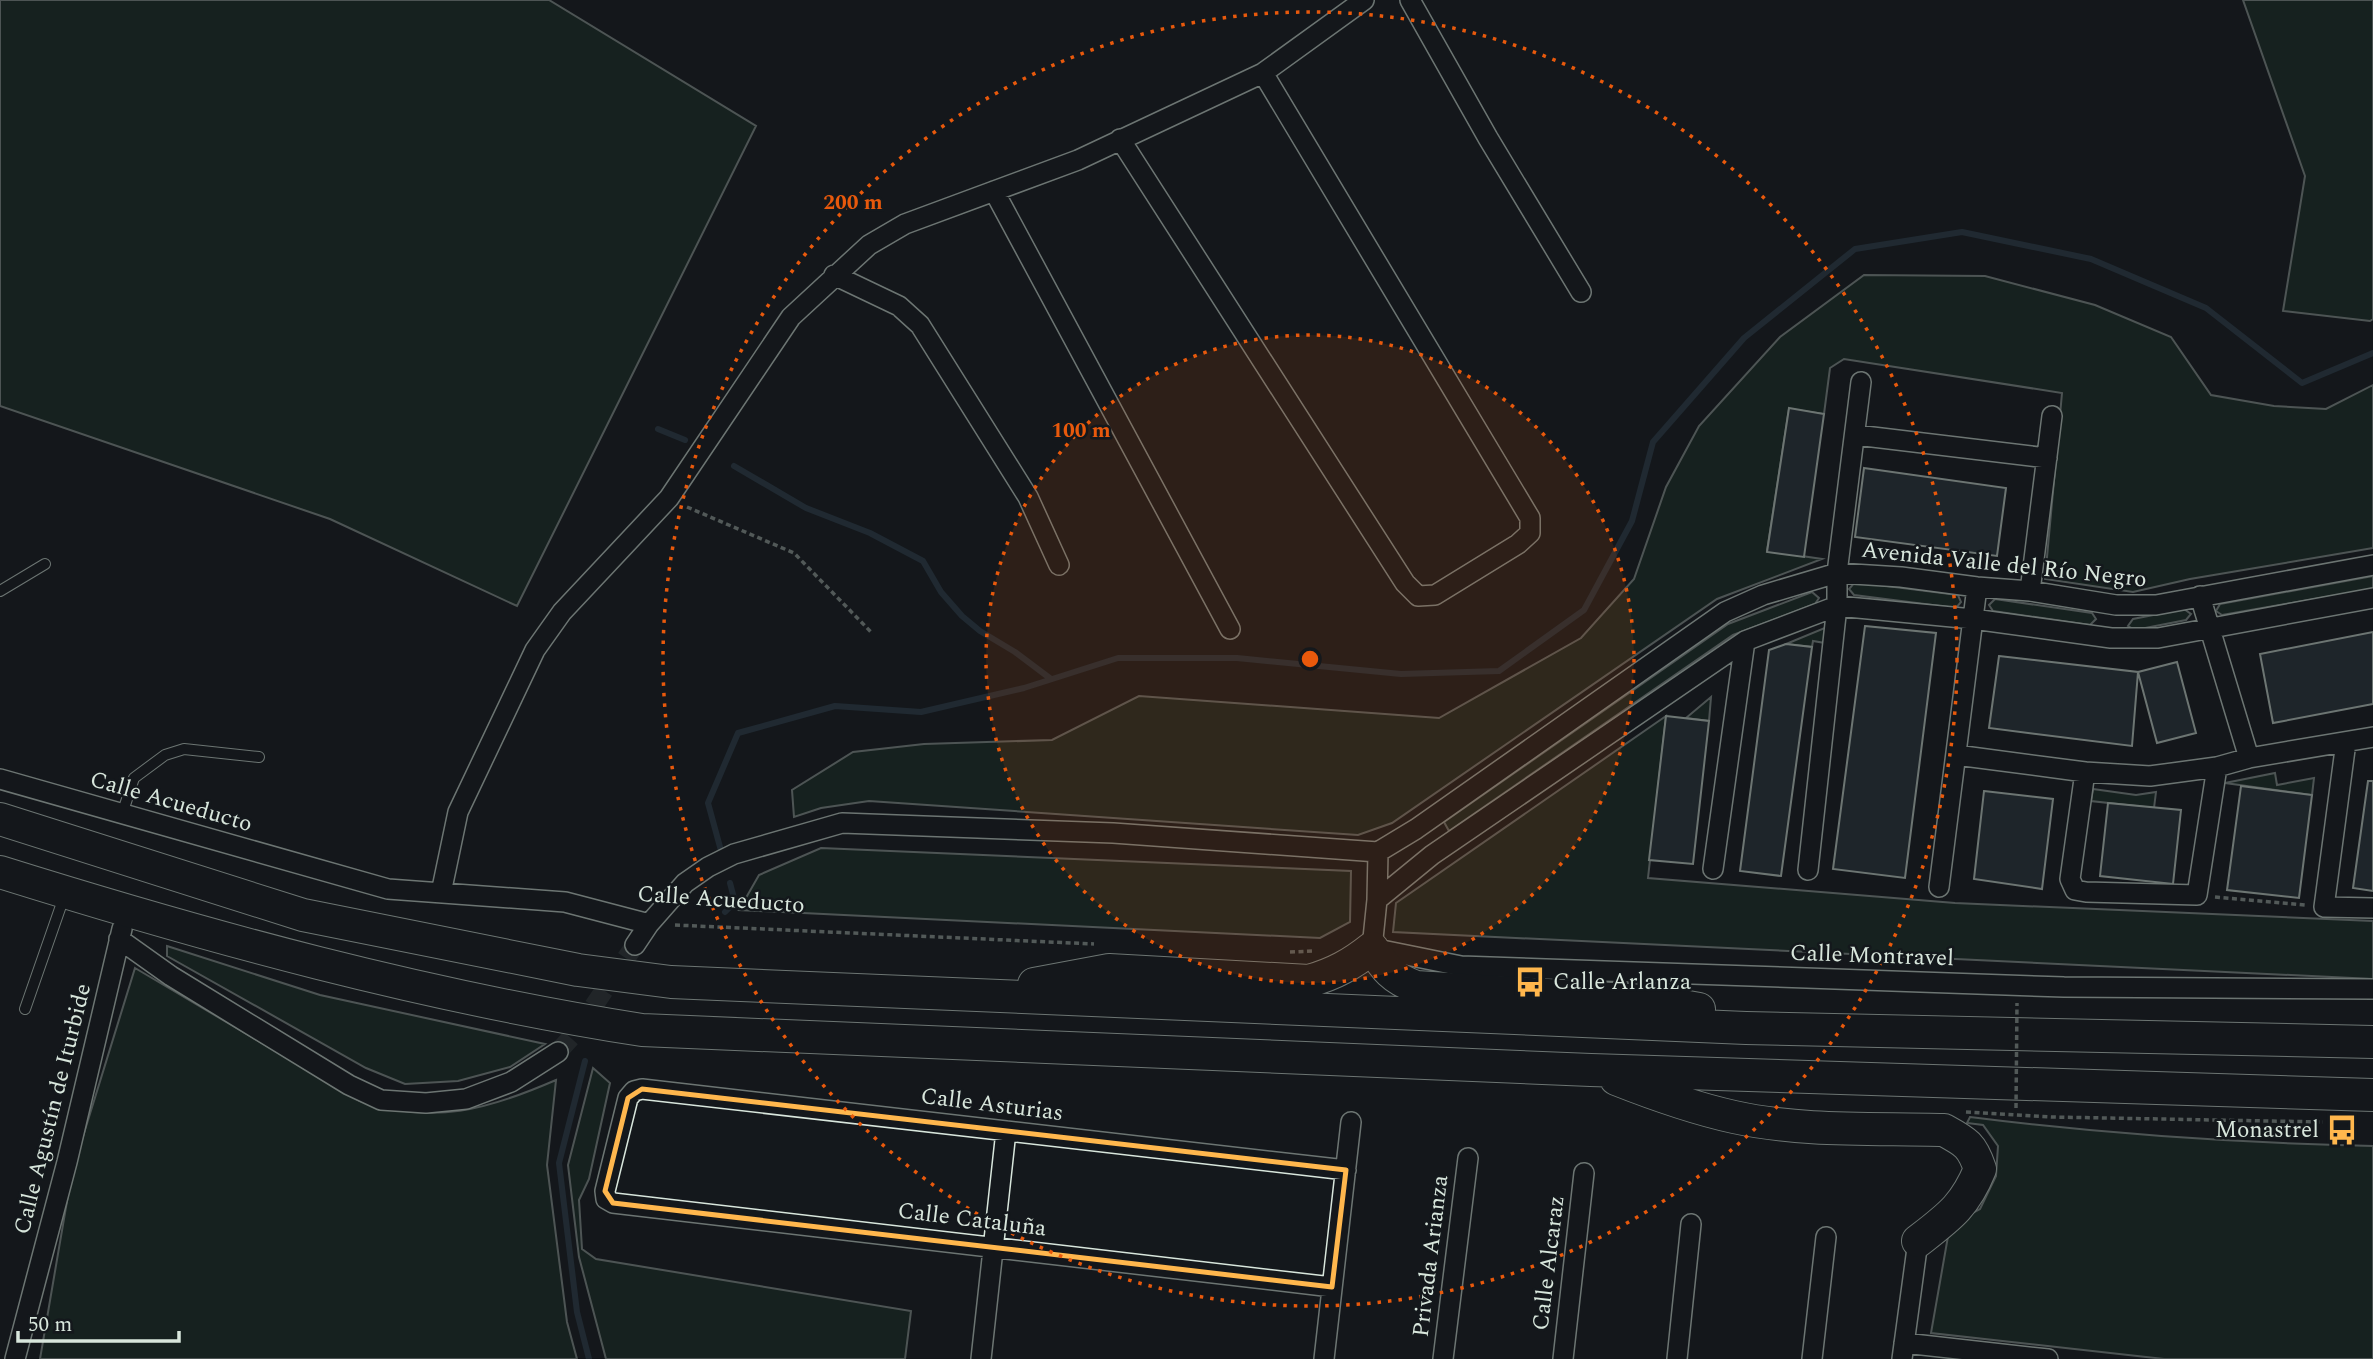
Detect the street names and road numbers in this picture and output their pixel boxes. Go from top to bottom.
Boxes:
street label: Avenida Valle del Río Negro [1860,533,2148,597]
street label: Calle Acueducto [86,762,256,842]
street label: Calle Acueducto [636,877,806,923]
street label: Calle Montravel [1789,936,1955,976]
street label: Calle Agustín de Iturbide [5,980,101,1238]
street label: Calle Asturias [919,1079,1065,1131]
street label: Privada Arianza [1404,1173,1458,1339]
street label: Calle Alcaraz [1523,1193,1575,1333]
street label: Calle Cataluña [896,1194,1048,1246]

